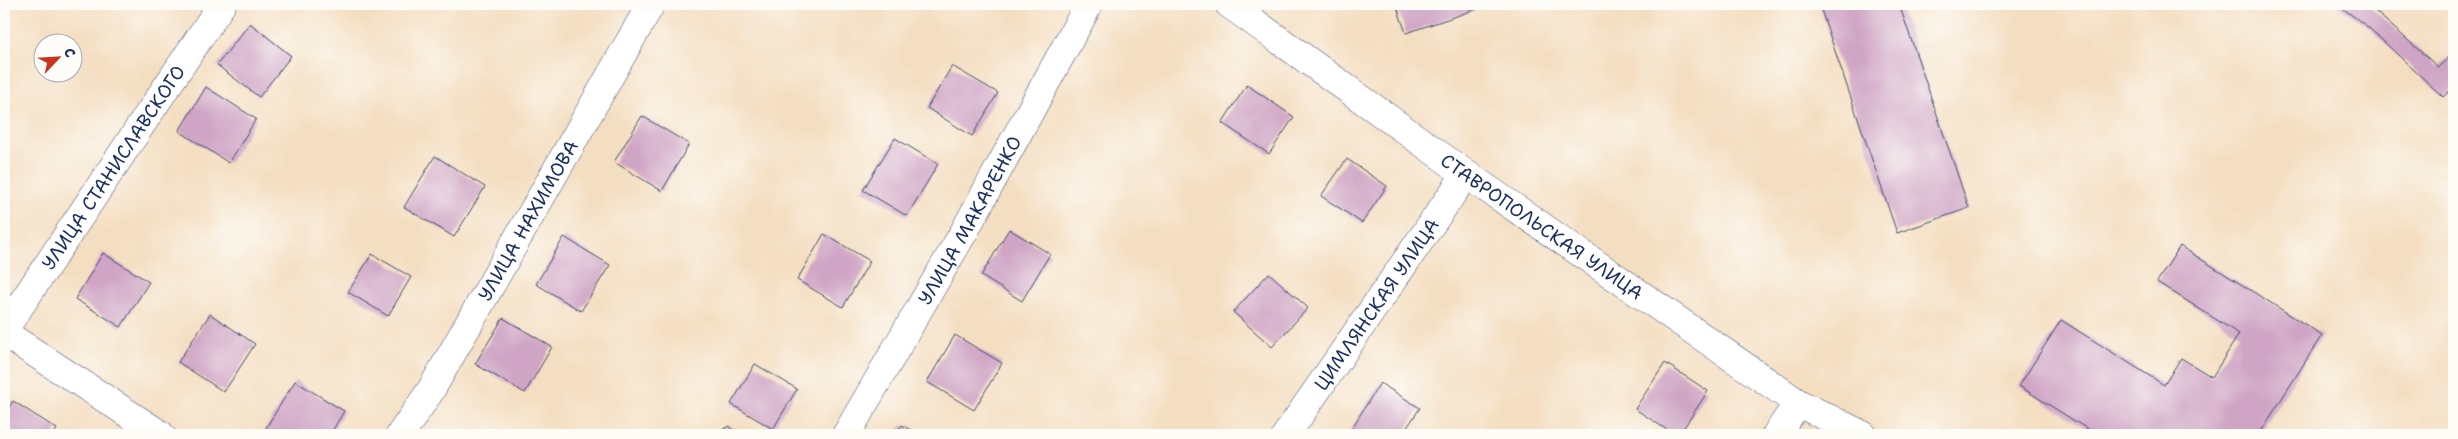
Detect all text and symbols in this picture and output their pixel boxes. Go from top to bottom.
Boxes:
north arrow [32,32,82,82]
text: С [60,45,80,60]
street label: УЛИЦА СТАНИСЛАВСКОГО [36,60,190,274]
street label: УЛИЦА МАКАРЕНКО [912,131,1027,309]
street label: УЛИЦА НАХИМОВА [472,135,584,305]
street label: СТАВРОПОЛЬСКАЯ УЛИЦА [1436,147,1648,305]
street label: ЦИМЛЯНСКАЯ УЛИЦА [1308,213,1445,395]

